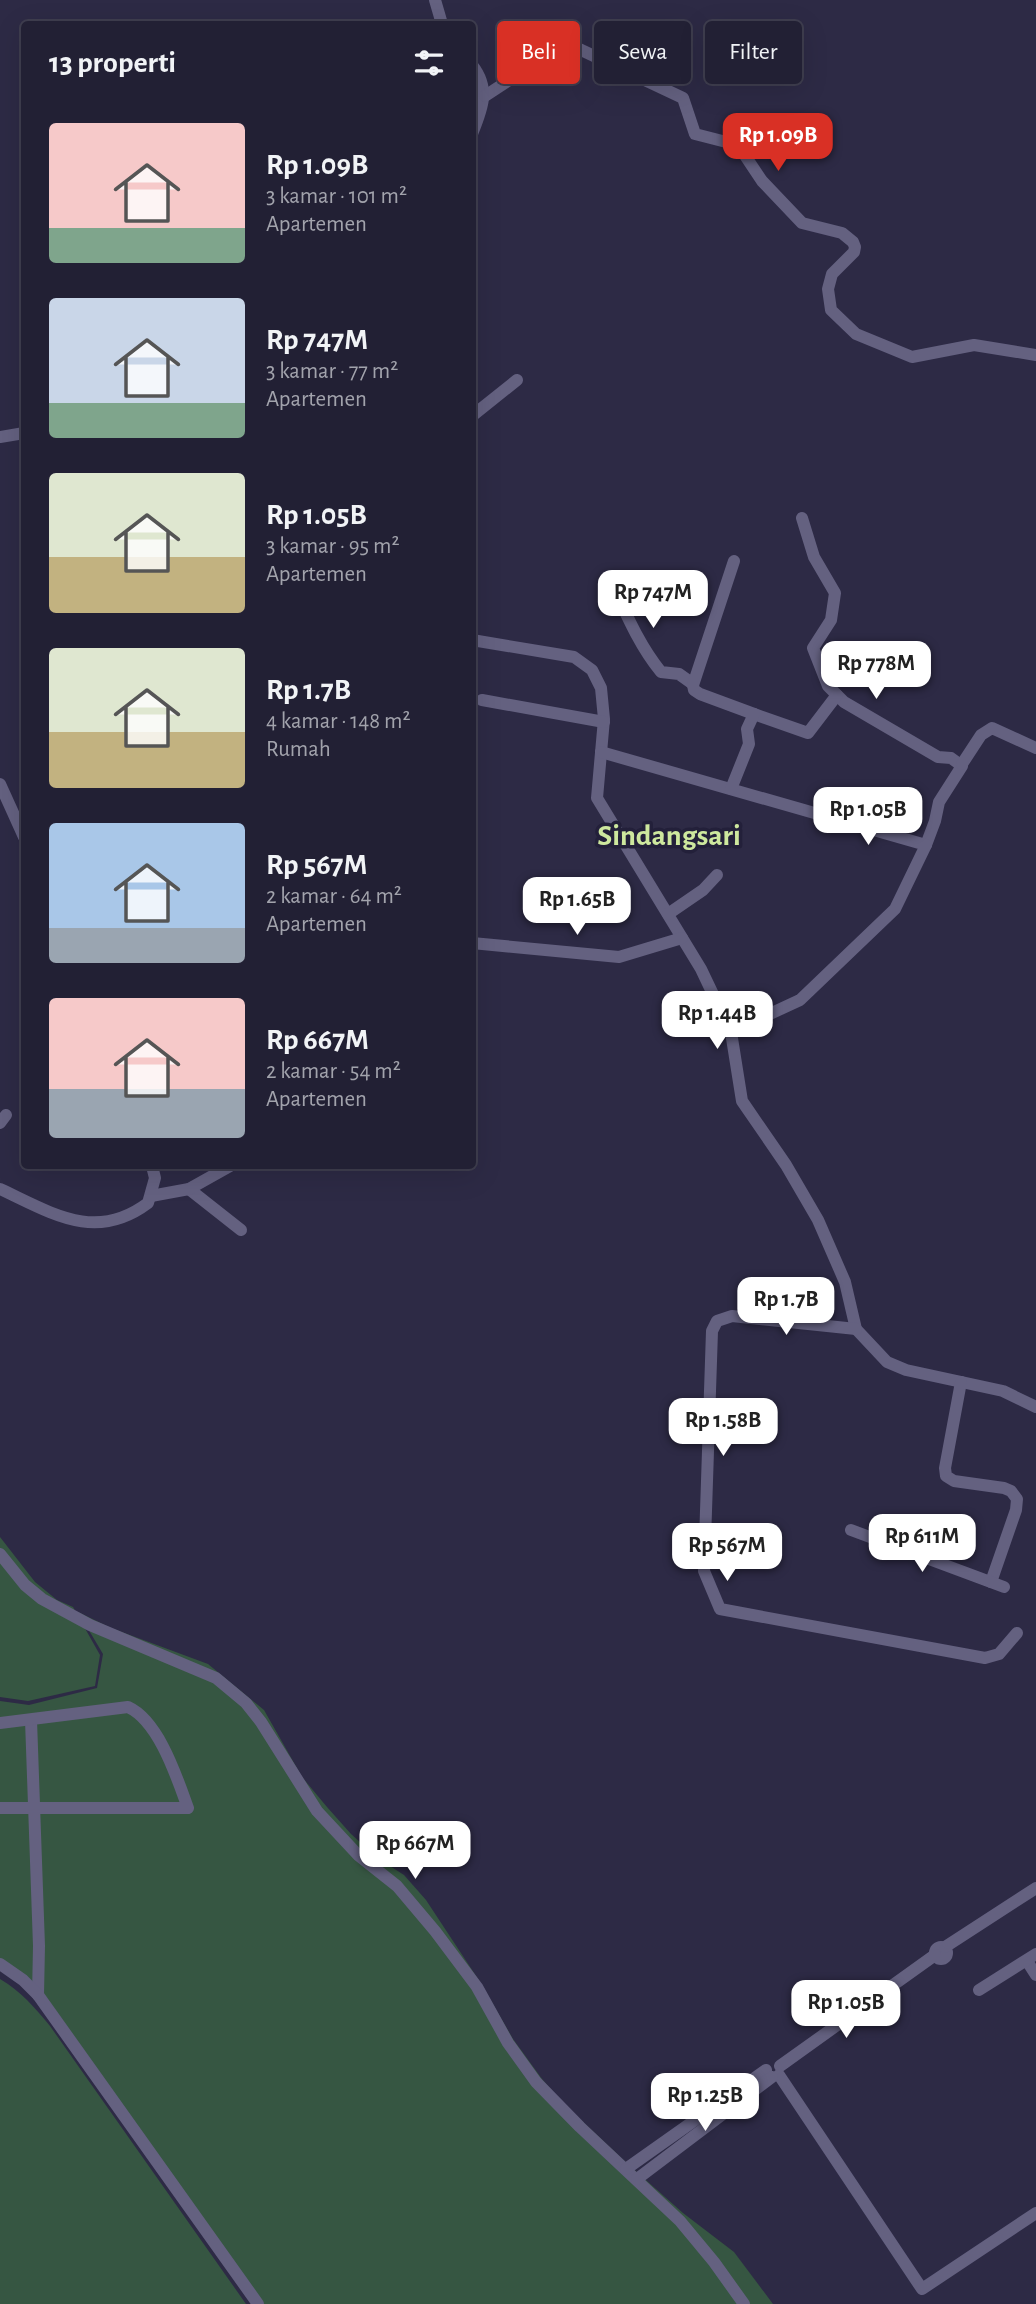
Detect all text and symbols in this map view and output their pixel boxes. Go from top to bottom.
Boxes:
chip: Beli [497,21,580,84]
chip: Sewa [594,21,691,84]
chip: Filter [705,21,802,84]
icon: filters [410,44,448,82]
text: 13 properti [49,48,176,78]
pin: Rp 1.09B [706,114,850,173]
text: Rp 1.09B [739,124,817,147]
text: Rp 1.09B [266,150,368,180]
icon: home [105,151,189,235]
text: 3 kamar · 101 m² [266,185,407,208]
text: Apartemen [266,213,367,236]
text: Rp 747M [266,325,368,355]
icon: home [105,326,189,410]
text: 3 kamar · 77 m² [266,360,398,383]
text: Apartemen [266,388,367,411]
text: Rp 1.05B [266,500,367,530]
icon: home [105,501,189,585]
text: 3 kamar · 95 m² [266,535,399,558]
text: Apartemen [266,563,367,586]
pin: Rp 747M [588,570,718,630]
text: Rp 747M [614,581,692,604]
pin: Rp 778M [811,642,941,701]
text: Rp 778M [837,652,915,675]
text: Rp 1.7B [266,675,351,705]
icon: home [105,676,189,760]
text: 4 kamar · 148 m² [266,710,410,733]
text: Rumah [266,738,331,761]
pin: Rp 1.05B [796,788,940,847]
text: Rp 1.05B [829,798,907,821]
district label: Sindangsari [597,821,741,851]
text: Rp 567M [266,850,368,880]
icon: home [105,851,189,935]
pin: Rp 1.65B [505,878,649,937]
text: 2 kamar · 64 m² [266,885,402,908]
text: Rp 1.65B [539,888,615,911]
text: Apartemen [266,913,367,936]
pin: Rp 1.44B [645,992,789,1051]
text: Rp 1.44B [678,1002,756,1025]
text: Rp 667M [266,1025,369,1055]
icon: home [105,1026,189,1110]
text: 2 kamar · 54 m² [266,1060,401,1083]
text: Apartemen [266,1088,367,1111]
pin: Rp 1.7B [721,1278,851,1337]
text: Rp 1.7B [753,1288,819,1311]
pin: Rp 1.58B [651,1398,795,1458]
text: Rp 1.58B [685,1409,761,1432]
pin: Rp 611M [857,1514,987,1574]
pin: Rp 567M [662,1524,792,1583]
text: Rp 611M [885,1525,959,1548]
text: Rp 567M [688,1534,766,1557]
pin: Rp 667M [350,1822,480,1881]
text: Rp 667M [376,1832,454,1855]
pin: Rp 1.05B [774,1980,918,2040]
text: Rp 1.05B [807,1991,885,2014]
pin: Rp 1.25B [633,2074,777,2133]
text: Rp 1.25B [667,2084,743,2107]

